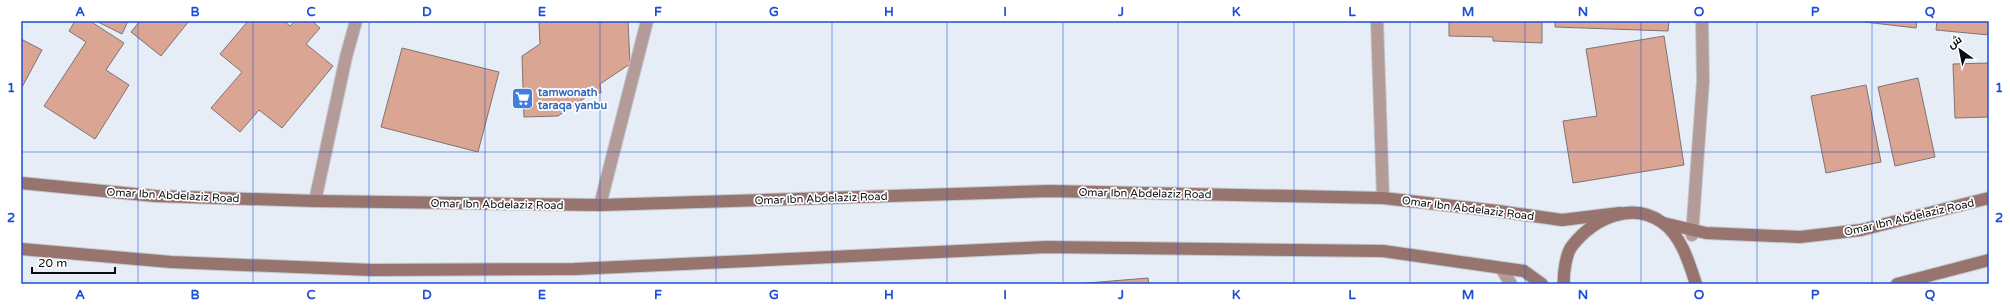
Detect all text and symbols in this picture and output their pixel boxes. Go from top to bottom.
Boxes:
text: A [75,4,85,20]
text: B [190,4,200,20]
text: C [306,4,316,20]
text: D [422,4,432,20]
text: E [538,4,546,20]
text: F [654,4,662,20]
text: G [769,4,779,20]
text: H [884,4,894,20]
text: I [1003,4,1007,20]
text: J [1117,4,1124,20]
text: K [1232,4,1241,20]
text: L [1348,4,1356,20]
text: M [1462,4,1474,20]
text: N [1578,4,1588,20]
text: O [1694,4,1705,20]
text: P [1811,4,1820,20]
text: Q [1925,4,1936,20]
north arrow [1940,30,1980,70]
text: ش [1945,33,1964,51]
text: 1 [7,80,15,96]
text: 1 [1995,80,2003,96]
supermarket icon: tamwonath taraqa yanbu [509,85,535,111]
place label: tamwonath taraqa yanbu [537,86,607,113]
street label: Omar Ibn Abdelaziz Road [106,186,240,205]
street label: Omar Ibn Abdelaziz Road [1078,186,1212,201]
street label: Omar Ibn Abdelaziz Road [754,190,888,207]
street label: Omar Ibn Abdelaziz Road [1401,194,1535,223]
street label: Omar Ibn Abdelaziz Road [1843,196,1975,239]
street label: Omar Ibn Abdelaziz Road [430,197,564,212]
text: 2 [7,210,15,226]
text: 2 [1995,210,2003,226]
scale bar [32,249,115,275]
text: 20 m [38,256,67,270]
text: A [75,287,85,303]
text: B [190,287,200,303]
text: C [306,287,316,303]
text: D [422,287,432,303]
text: E [538,287,546,303]
text: F [654,287,662,303]
text: G [769,287,779,303]
text: H [884,287,894,303]
text: I [1003,287,1007,303]
text: J [1117,287,1124,303]
text: K [1232,287,1241,303]
text: L [1348,287,1356,303]
text: M [1462,287,1474,303]
text: N [1578,287,1588,303]
text: O [1694,287,1705,303]
text: P [1811,287,1820,303]
text: Q [1925,287,1936,303]

